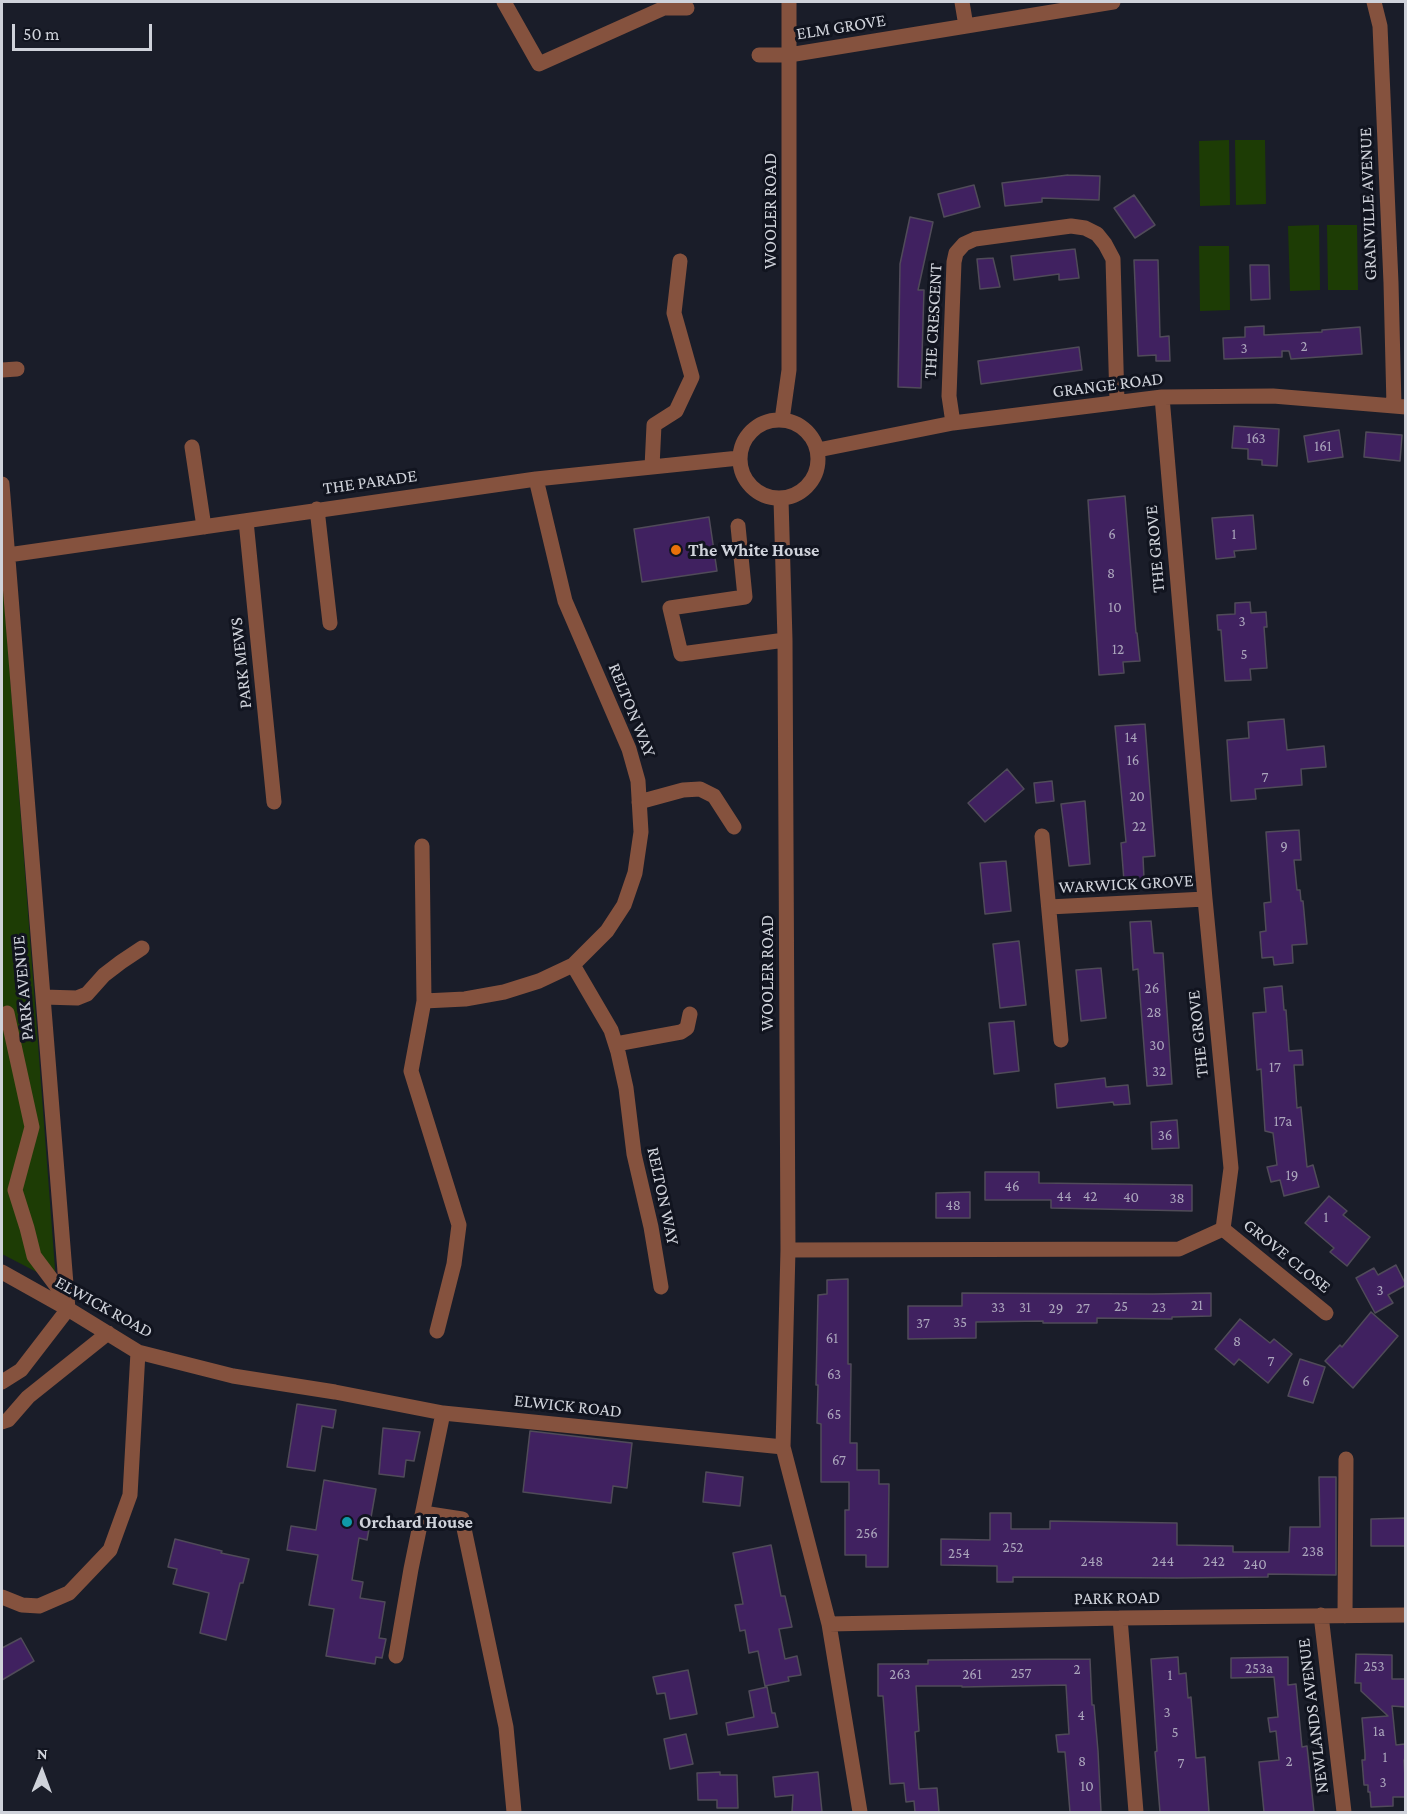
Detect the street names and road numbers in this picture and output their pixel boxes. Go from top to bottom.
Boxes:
street label: ELM GROVE [795,9,887,45]
street label: GRANVILLE AVENUE [1355,127,1381,281]
street label: WOOLER ROAD [759,153,781,269]
street label: THE CRESCENT [919,263,947,379]
street label: GRANGE ROAD [1051,367,1165,403]
street label: THE PARADE [322,465,418,499]
street label: THE GROVE [1140,504,1170,594]
street label: PARK MEWS [225,616,257,710]
street label: RELTON WAY [603,660,661,760]
street label: WARWICK GROVE [1058,870,1194,898]
street label: WOOLER ROAD [756,915,778,1031]
street label: PARK AVENUE [8,934,38,1042]
street label: THE GROVE [1183,989,1213,1079]
street label: RELTON WAY [642,1145,684,1247]
street label: GROVE CLOSE [1239,1214,1335,1298]
street label: ELWICK ROAD [51,1271,157,1343]
street label: ELWICK ROAD [513,1390,623,1422]
street label: PARK ROAD [1074,1586,1160,1610]
street label: NEWLANDS AVENUE [1293,1637,1333,1795]

